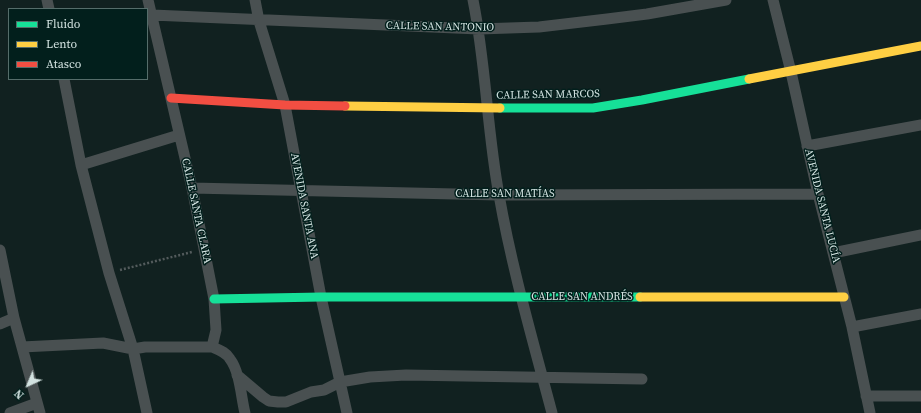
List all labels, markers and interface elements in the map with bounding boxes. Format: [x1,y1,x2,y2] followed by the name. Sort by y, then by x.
[8,8,148,80] legend
[46,16,80,32] text: Fluido
[386,19,494,35] street label: CALLE SAN ANTONIO
[46,36,77,52] text: Lento
[46,56,81,72] text: Atasco
[496,87,600,103] street label: CALLE SAN MARCOS
[801,147,843,265] street label: AVENIDA SANTA LUCÍA
[287,152,321,260] street label: AVENIDA SANTA ANA
[178,157,214,265] street label: CALLE SANTA CLARA
[455,187,555,201] street label: CALLE SAN MATÍAS
[531,290,633,304] street label: CALLE SAN ANDRÉS
[8,365,48,405] north arrow
[11,386,27,402] text: N

